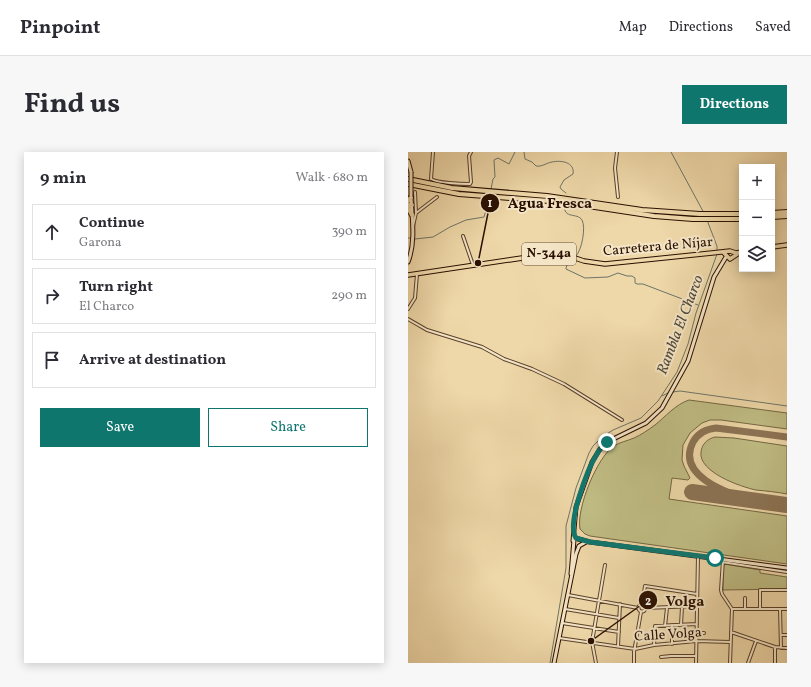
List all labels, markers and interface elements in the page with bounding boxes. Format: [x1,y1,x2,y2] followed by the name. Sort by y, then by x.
[20,15,100,41] text: Pinpoint
[619,18,647,37] text: Map
[669,18,733,37] text: Directions
[755,18,791,37] text: Saved
[24,85,120,124] text: Find us
[682,85,787,124] button: Directions
[739,164,775,272] map controls
[739,164,775,200] button: +
[40,167,86,190] text: 9 min
[296,169,368,187] text: Walk · 680 m
[480,189,600,216] callout: Agua Fresca
[508,194,592,215] text: Agua Fresca
[488,196,493,212] text: 1
[739,200,775,236] button: −
[79,213,144,234] text: Continue
[41,221,63,243] icon: ahead
[332,223,367,241] text: 390 m
[602,233,714,261] street label: Carretera de Níjar
[79,234,122,252] text: Garona
[739,236,775,272] button: layers
[522,243,576,265] road number: N-344a
[652,272,710,378] water label: Rambla El Charco
[79,277,153,298] text: Turn right
[41,285,63,307] icon: right
[331,287,367,305] text: 290 m
[79,298,134,316] text: El Charco
[41,349,63,371] icon: arrive
[79,350,226,371] text: Arrive at destination
[40,408,200,447] button: Save
[208,408,368,447] button: Share
[598,433,616,451] route end
[706,549,724,567] route start
[638,587,713,614] callout: Volga
[666,592,705,613] text: Volga
[645,594,651,610] text: 2
[634,623,702,647] street label: Calle Volga

